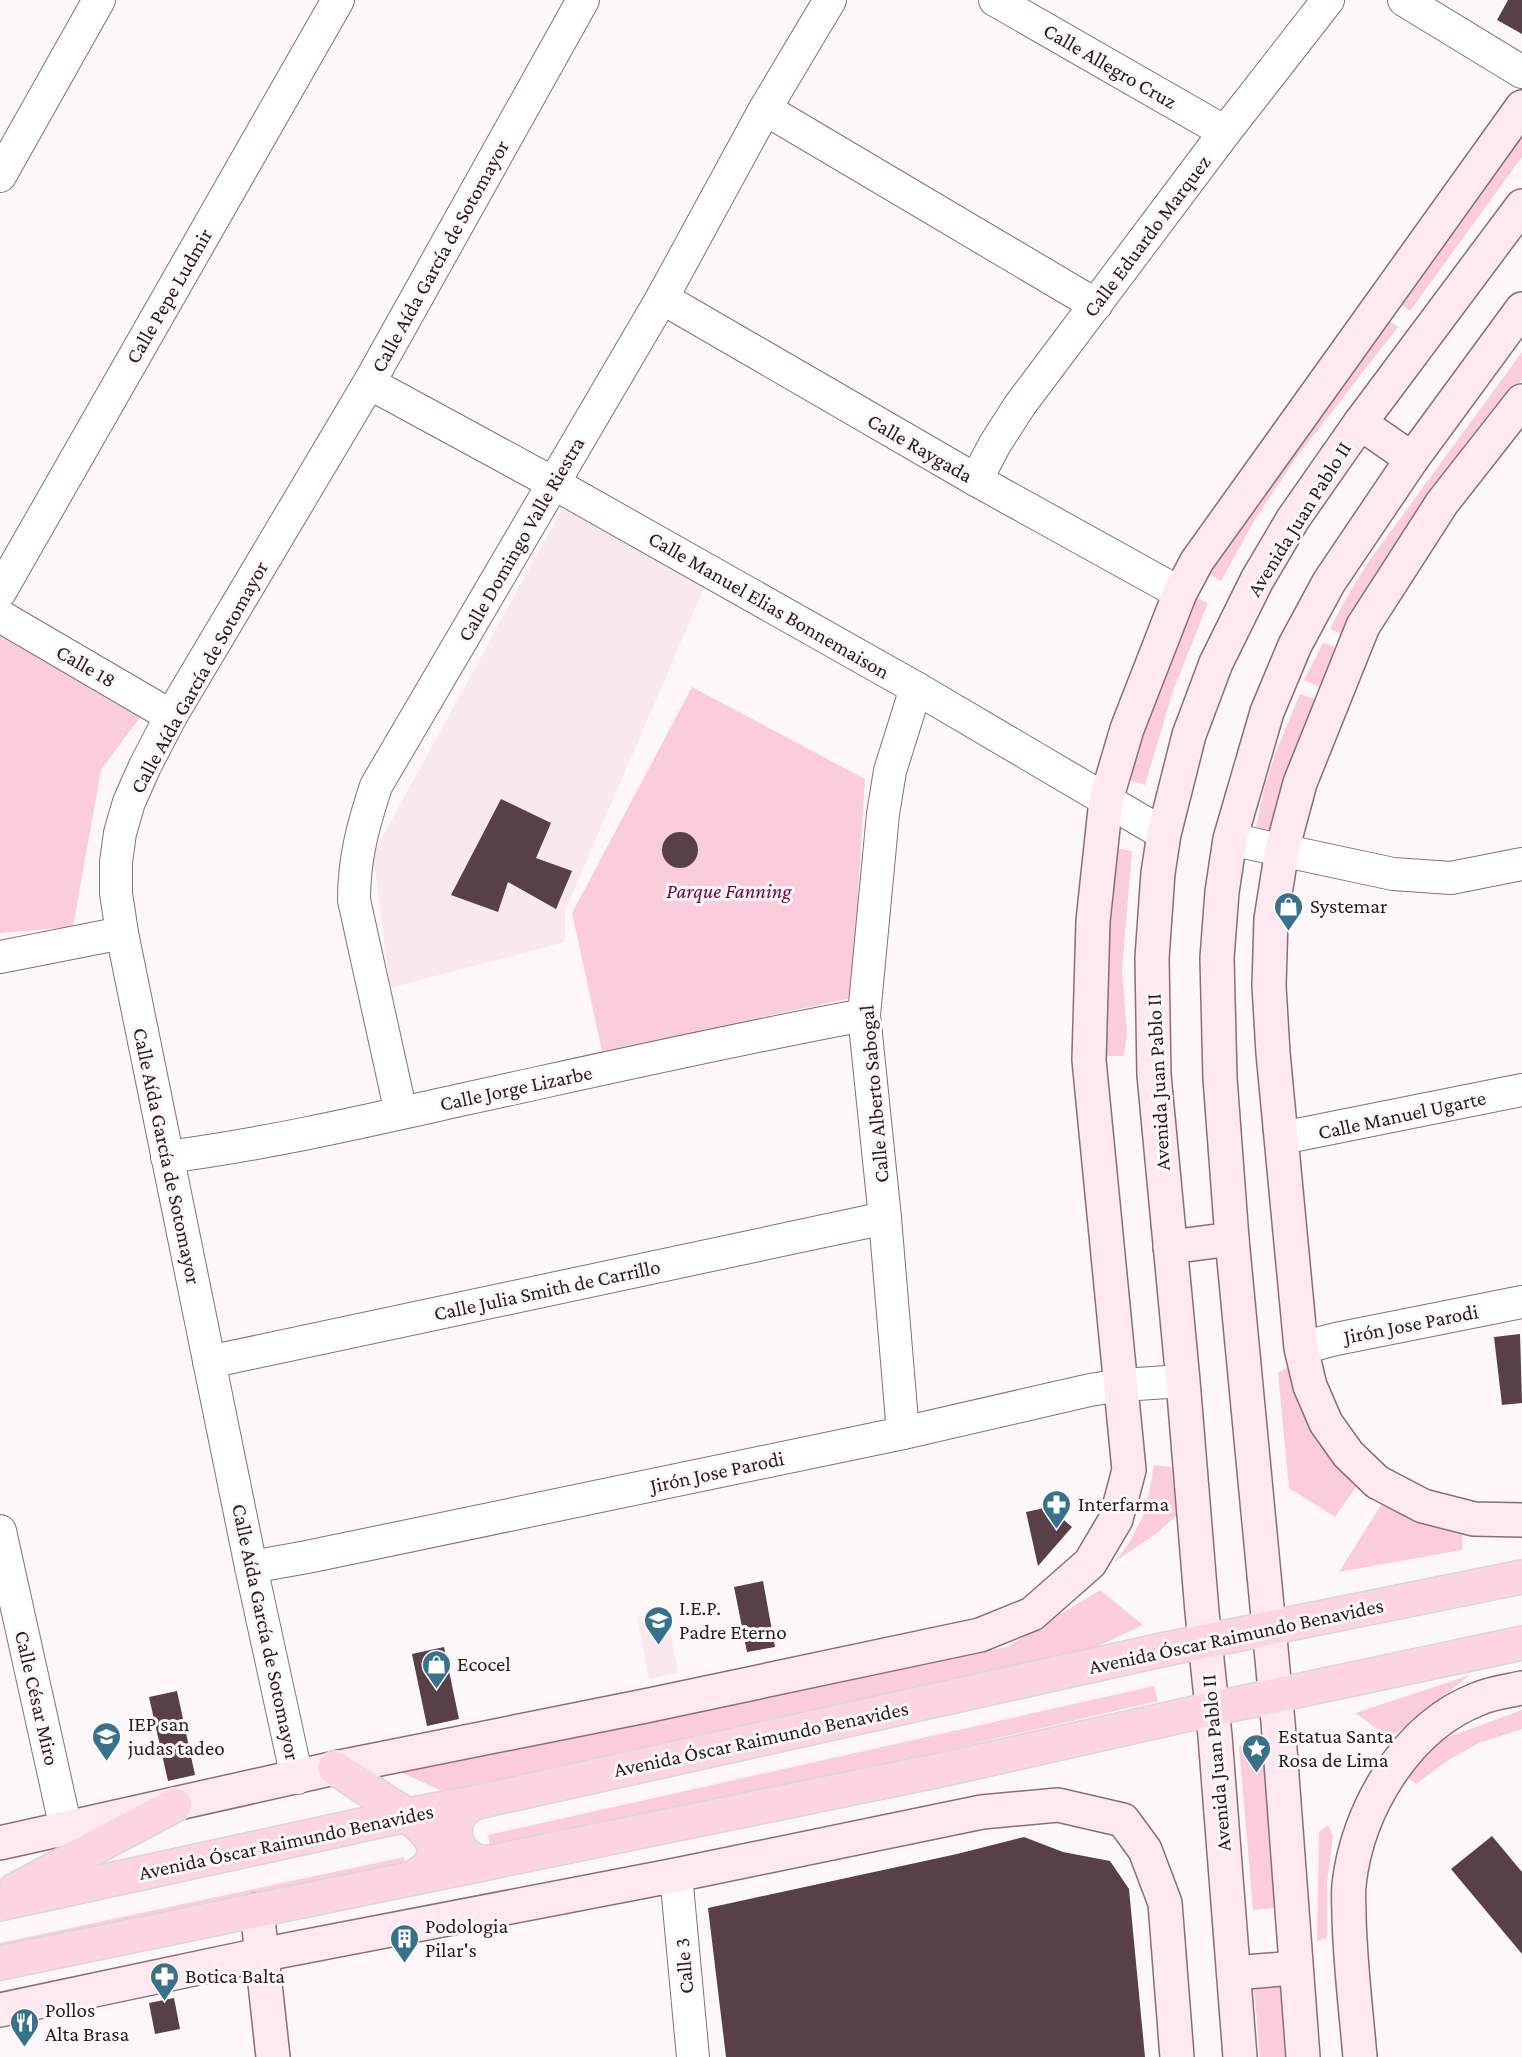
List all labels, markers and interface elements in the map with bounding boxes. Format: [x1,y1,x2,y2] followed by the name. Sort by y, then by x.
[1039,18,1181,114] street label: Calle Allegro Cruz
[366,135,514,376] street label: Calle Aída García de Sotomayor
[1078,150,1216,322] street label: Calle Eduardo Marquez
[121,224,218,368] street label: Calle Pepe Ludmir
[863,408,977,488] street label: Calle Raygada
[453,432,590,645] street label: Calle Domingo Valle Riestra
[1242,437,1356,601] street label: Avenida Juan Pablo II
[644,526,894,684] street label: Calle Manuel Elias Bonnemaison
[125,556,273,797] street label: Calle Aída García de Sotomayor
[52,639,120,693] street label: Calle 18
[666,879,792,903] park label: Parque Fanning
[1273,890,1305,932] shop icon: Systemar
[1310,894,1388,918] place label: Systemar
[1141,993,1175,1171] street label: Avenida Juan Pablo II
[854,1004,894,1184] street label: Calle Alberto Sabogal
[128,1025,206,1287] street label: Calle Aída García de Sotomayor
[438,1060,594,1116] street label: Calle Jorge Lizarbe
[1316,1085,1488,1145] street label: Calle Manuel Ugarte
[432,1254,662,1326] street label: Calle Julia Smith de Carrillo
[1340,1299,1481,1349] street label: Jirón Jose Parodi
[646,1446,787,1498] street label: Jirón Jose Parodi
[1041,1488,1073,1530] pharmacy icon: Interfarma
[1078,1492,1169,1516] place label: Interfarma
[227,1501,305,1763] street label: Calle Aída García de Sotomayor
[1086,1593,1386,1679] street label: Avenida Óscar Raimundo Benavides
[679,1596,787,1644] place label: I.E.P. Padre Eterno
[642,1604,674,1646] school or university icon: I.E.P. Padre Eterno
[10,1628,64,1768] street label: Calle César Miro
[420,1648,452,1690] shop icon: Ecocel
[457,1652,511,1676] place label: Ecocel
[1196,1674,1236,1852] street label: Avenida Juan Pablo II
[611,1696,911,1782] street label: Avenida Óscar Raimundo Benavides
[127,1712,225,1760] place label: IEP san judas tadeo
[91,1720,123,1762] school or university icon: IEP san judas tadeo
[1278,1724,1394,1772] place label: Estatua Santa Rosa de Lima
[1241,1732,1273,1774] place icon: Estatua Santa Rosa de Lima
[136,1799,436,1885] street label: Avenida Óscar Raimundo Benavides
[425,1914,509,1962] place label: Podologia Pilar's
[388,1922,420,1964] building icon: Podologia Pilar's
[670,1937,698,1995] street label: Calle 3
[148,1960,180,2002] pharmacy icon: Botica Balta
[185,1964,285,1988] place label: Botica Balta
[45,1998,129,2046] place label: Pollos Alta Brasa
[8,2006,40,2048] restaurant icon: Pollos Alta Brasa

